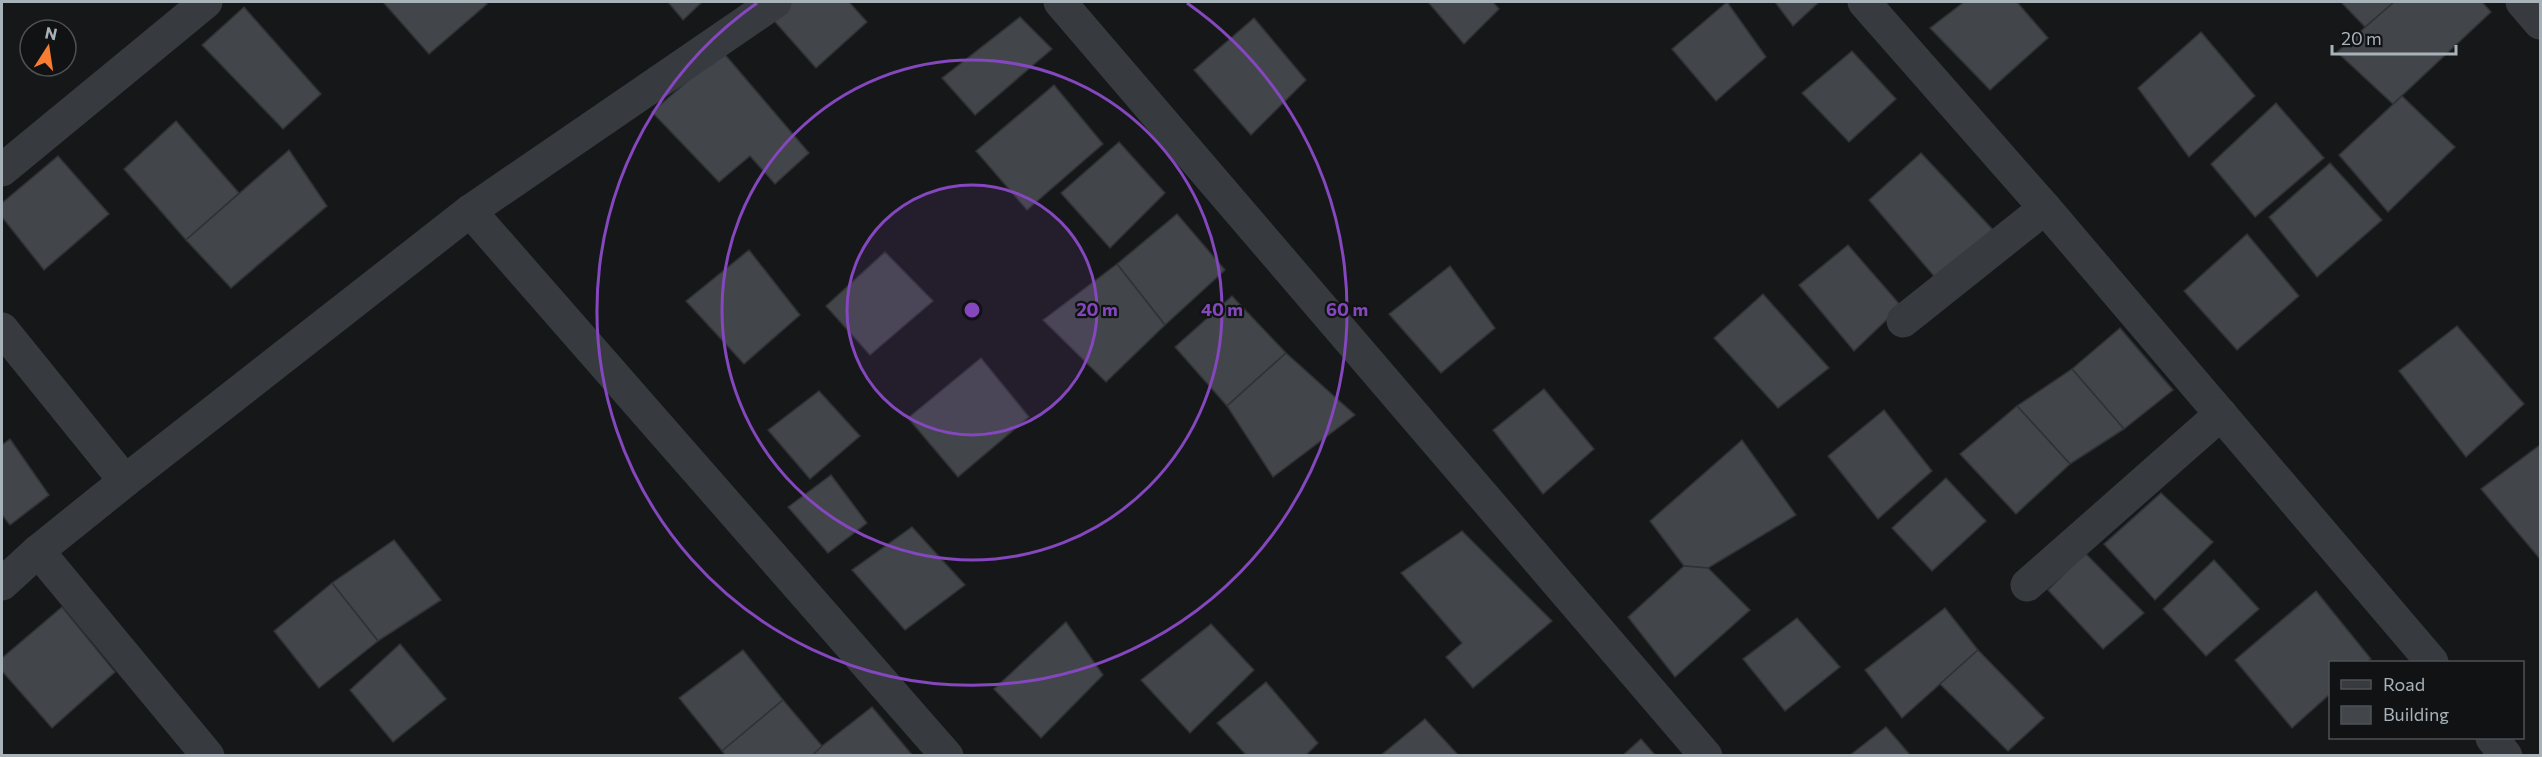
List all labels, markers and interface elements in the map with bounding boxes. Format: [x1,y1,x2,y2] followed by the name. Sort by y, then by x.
[18,18,78,78] north arrow
[2332,18,2456,56] scale bar
[43,22,59,43] text: N
[2341,27,2382,49] text: 20 m
[1076,298,1118,320] text: 20 m
[1201,298,1243,320] text: 40 m
[1326,298,1368,320] text: 60 m
[962,300,982,320] centre of rings
[2329,661,2524,739] legend
[2383,673,2425,695] text: Road
[2383,703,2449,725] text: Building

